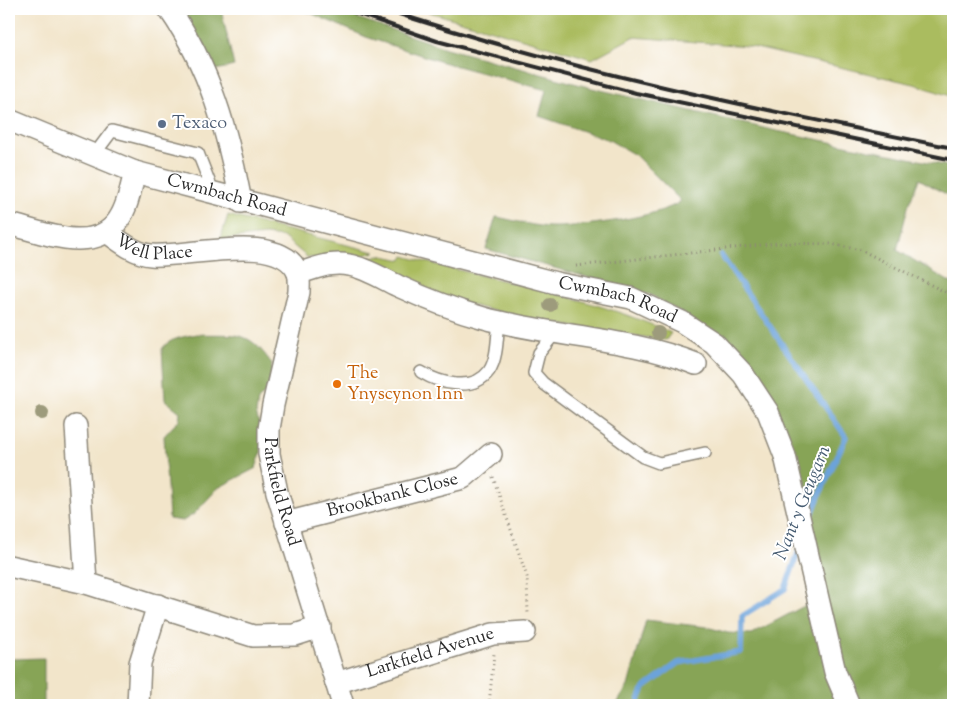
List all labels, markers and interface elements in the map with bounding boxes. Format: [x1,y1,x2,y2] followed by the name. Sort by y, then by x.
[172,111,227,137] place label: Texaco
[156,118,168,130] marker: Texaco
[164,168,289,224] street label: Cwmbach Road
[109,228,194,268] street label: Well Place
[556,271,681,331] street label: Cwmbach Road
[347,361,464,408] place label: The Ynyscynon Inn
[331,378,343,390] marker: The Ynyscynon Inn
[256,437,306,550] street label: Parkfield Road
[768,442,838,564] water label: Nant y Geugarn
[324,467,461,525] street label: Brookbank Close
[363,621,498,686] street label: Larkfield Avenue

